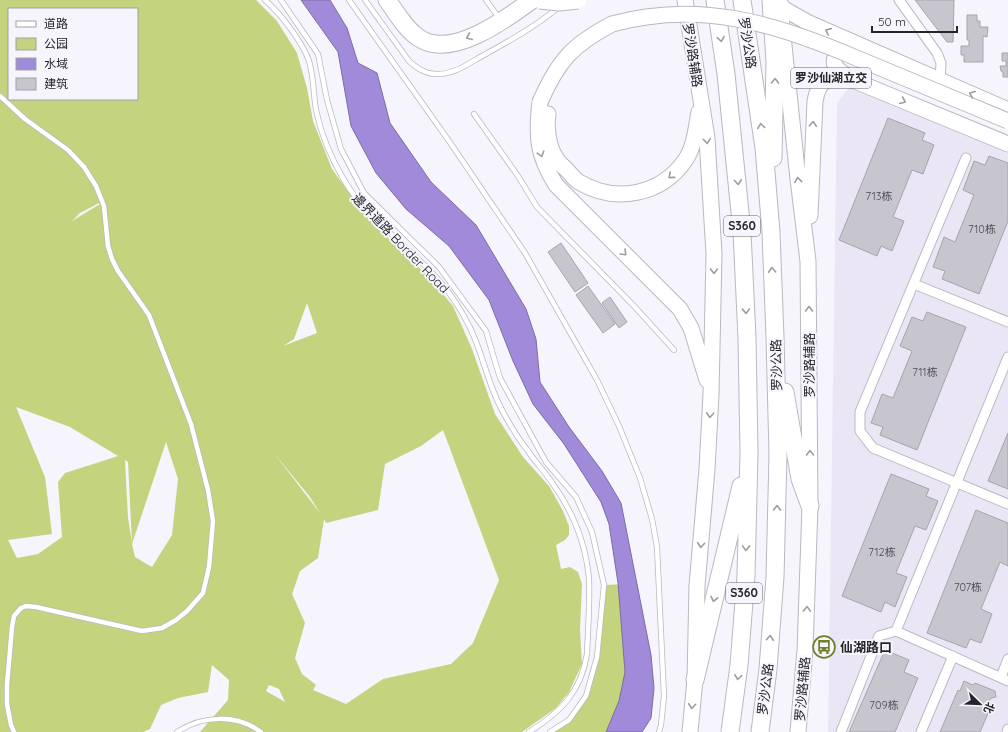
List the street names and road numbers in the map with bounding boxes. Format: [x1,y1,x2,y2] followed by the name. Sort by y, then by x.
[736,16,760,70] street label: 罗沙公路
[680,22,706,88] street label: 罗沙路辅路
[791,68,871,88] road number: 罗沙仙湖立交
[349,190,453,296] street label: 邊界道路 Border Road
[724,216,760,236] road number: S360
[801,332,817,398] street label: 罗沙路辅路
[768,339,784,391] street label: 罗沙公路
[726,583,762,603] road number: S360
[791,656,813,722] street label: 罗沙路辅路
[754,662,776,716] street label: 罗沙公路

